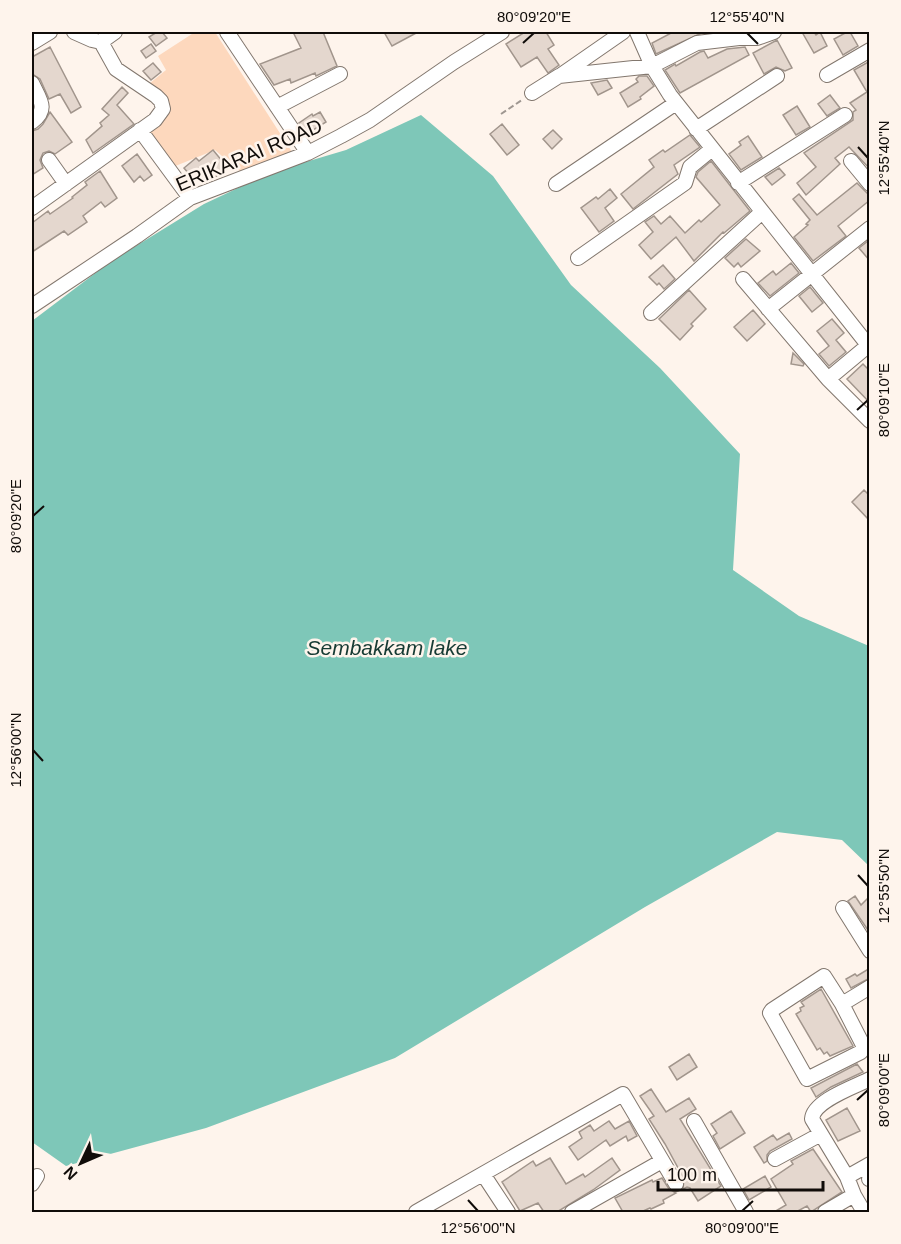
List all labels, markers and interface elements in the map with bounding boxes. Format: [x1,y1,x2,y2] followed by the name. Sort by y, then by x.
[497,8,571,25] text: 80°09'20"E
[709,8,785,25] text: 12°55'40"N
[173,114,325,196] street label: ERIKARAI ROAD
[875,120,892,196] text: 12°55'40"N
[875,363,892,437] text: 80°09'10"E
[7,479,24,553] text: 80°09'20"E
[306,636,468,659] water label: Sembakkam lake
[7,712,24,788] text: 12°56'00"N
[875,848,892,924] text: 12°55'50"N
[875,1053,892,1127] text: 80°09'00"E
[51,1133,111,1193] north arrow
[658,1154,823,1192] scale bar
[60,1163,81,1183] text: N
[667,1165,717,1185] text: 100 m
[440,1219,516,1236] text: 12°56'00"N
[705,1219,779,1236] text: 80°09'00"E

